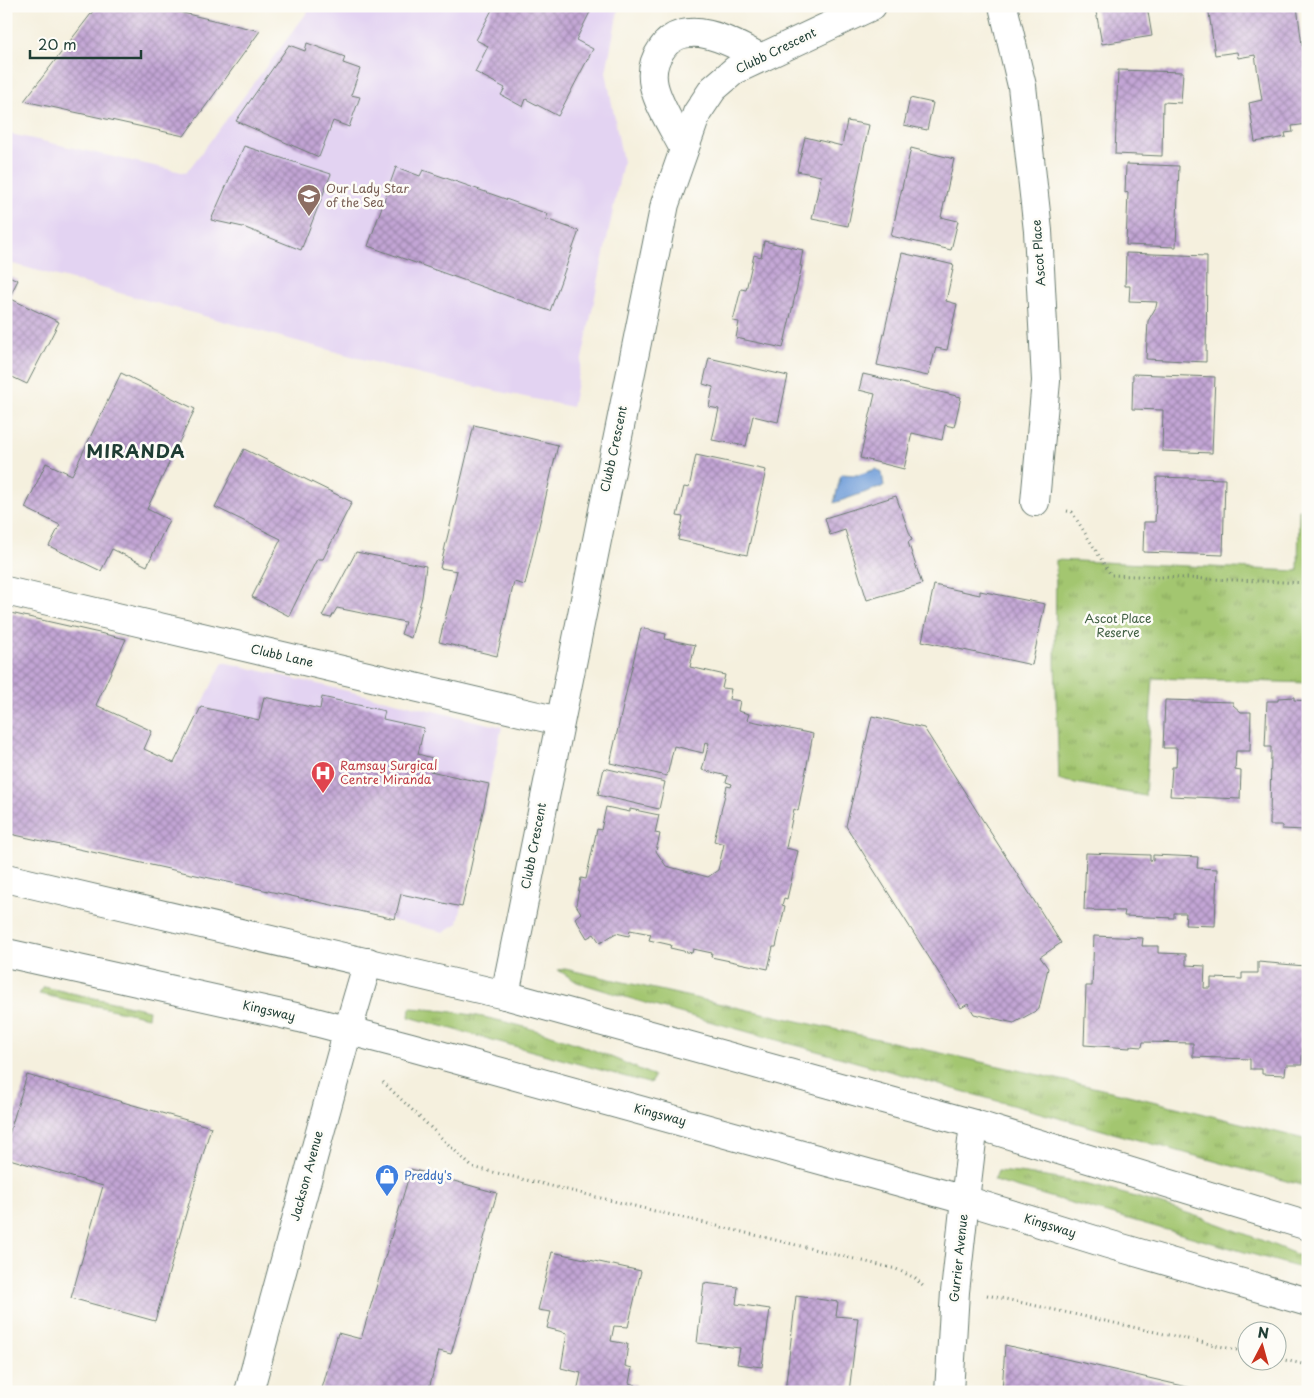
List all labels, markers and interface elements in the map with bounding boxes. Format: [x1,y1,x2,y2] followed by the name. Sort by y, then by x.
[732,23,819,77] street label: Clubb Crescent
[30,28,141,60] scale bar
[38,32,77,55] text: 20 m
[326,179,409,211] place label: Our Lady Star of the Sea
[296,183,322,217] school or university icon: Our Lady Star of the Sea
[1027,219,1049,287] street label: Ascot Place
[595,404,631,494] street label: Clubb Crescent
[86,437,186,464] district label: MIRANDA
[1085,609,1151,641] park label: Ascot Place Reserve
[249,639,316,671] street label: Clubb Lane
[340,756,437,788] place label: Ramsay Surgical Centre Miranda
[310,760,336,794] hospital icon: Ramsay Surgical Centre Miranda
[516,801,550,891] street label: Clubb Crescent
[241,995,297,1025] street label: Kingsway
[632,1098,688,1130] street label: Kingsway
[285,1128,327,1223] street label: Jackson Avenue
[374,1163,400,1197] shop icon: Preddy's
[404,1166,452,1184] place label: Preddy's
[1022,1209,1078,1241] street label: Kingsway
[944,1213,972,1303] street label: Gurrier Avenue
[1236,1320,1286,1370] north arrow
[1257,1322,1270,1344] text: N

